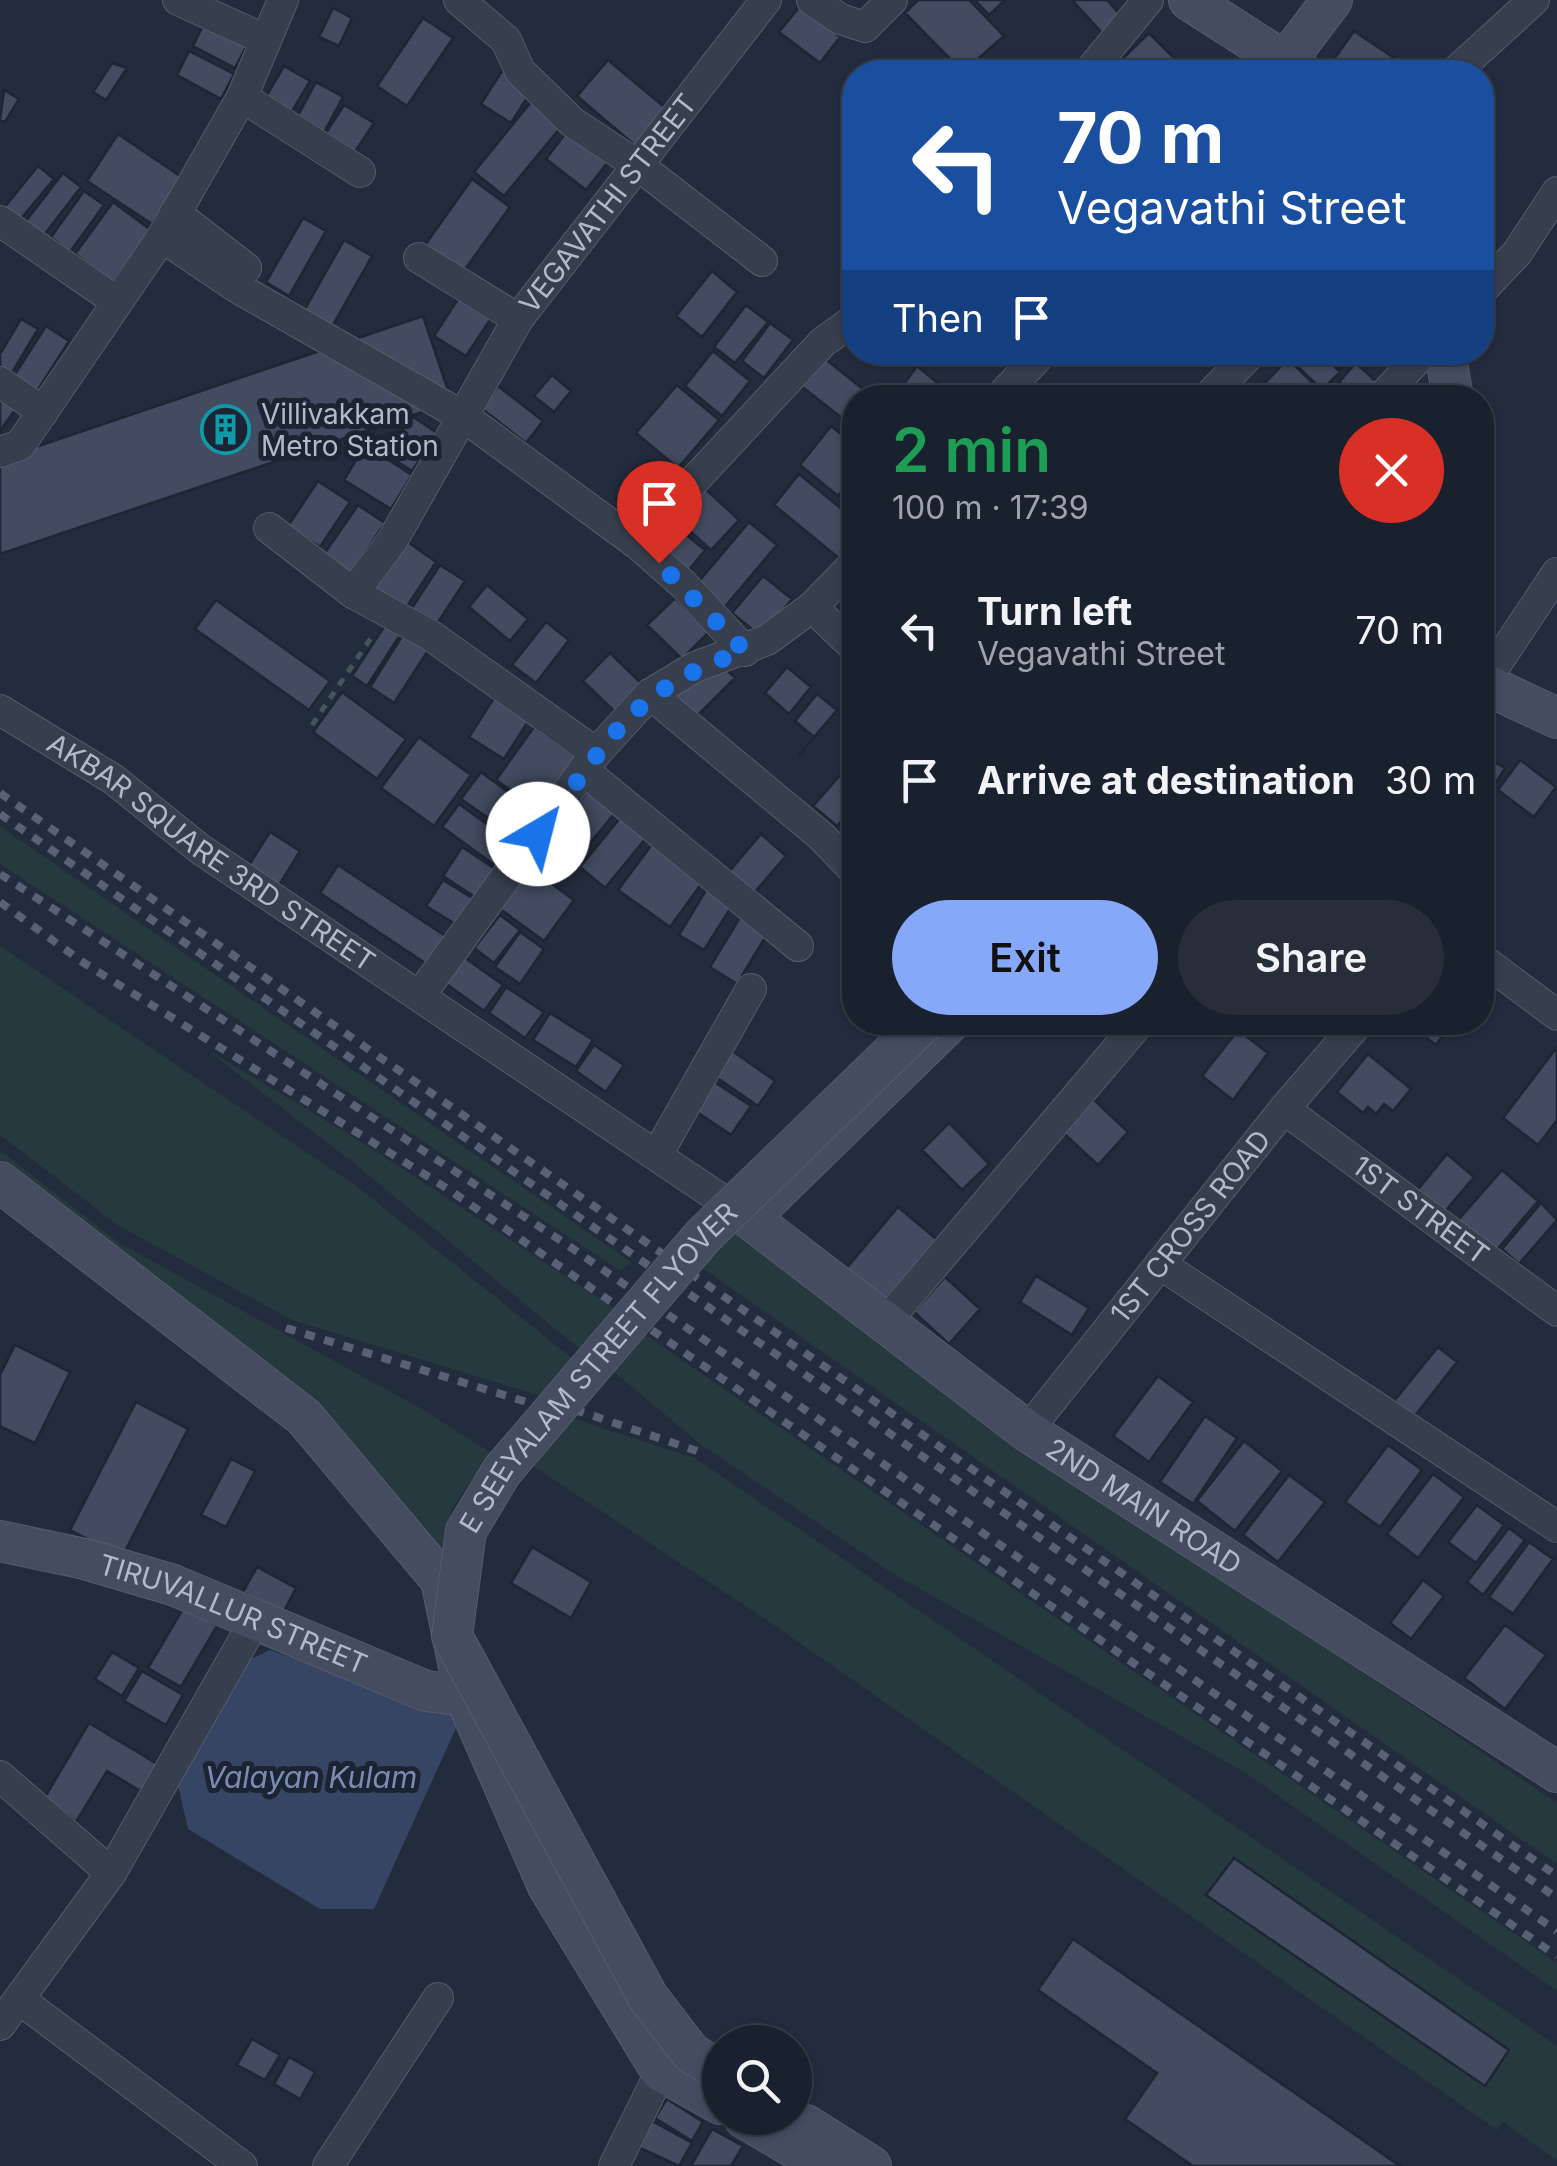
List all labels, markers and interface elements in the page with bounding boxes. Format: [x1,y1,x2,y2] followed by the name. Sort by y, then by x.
[512,87,704,320] street label: VEGAVATHI STREET
[1057,95,1224,180] text: 70 m
[892,100,1022,230] icon: left
[1057,180,1406,235] text: Vegavathi Street
[1004,290,1059,345] icon: arrive
[892,295,984,341] text: Then
[261,397,439,463] place label: Villivakkam Metro Station
[200,404,252,456] building icon: Villivakkam Metro Station
[892,414,1051,486] text: 2 min
[1339,418,1444,523] button: close
[617,461,702,564] pin
[632,476,687,531] icon: arrive
[892,488,1089,527] text: 100 m · 17:39
[977,588,1132,634] text: Turn left
[892,603,947,658] icon: left
[1355,607,1444,653] text: 70 m
[977,634,1225,673] text: Vegavathi Street
[41,726,382,979] street label: AKBAR SQUARE 3RD STREET
[892,753,947,808] icon: arrive
[977,757,1355,803] text: Arrive at destination
[1385,757,1476,803] text: 30 m
[486,782,590,886] position arrow
[892,900,1158,1015] button: Exit
[1178,900,1444,1015] button: Share
[1103,1123,1278,1329] street label: 1ST CROSS ROAD
[1346,1149,1496,1272] street label: 1ST STREET
[452,1195,744,1539] street label: E SEEYALAM STREET FLYOVER
[1040,1431,1248,1582] street label: 2ND MAIN ROAD
[95,1547,372,1681] street label: TIRUVALLUR STREET
[205,1759,417,1795] water label: Valayan Kulam
[702,2025,812,2135] map controls
[702,2025,812,2135] button: search

